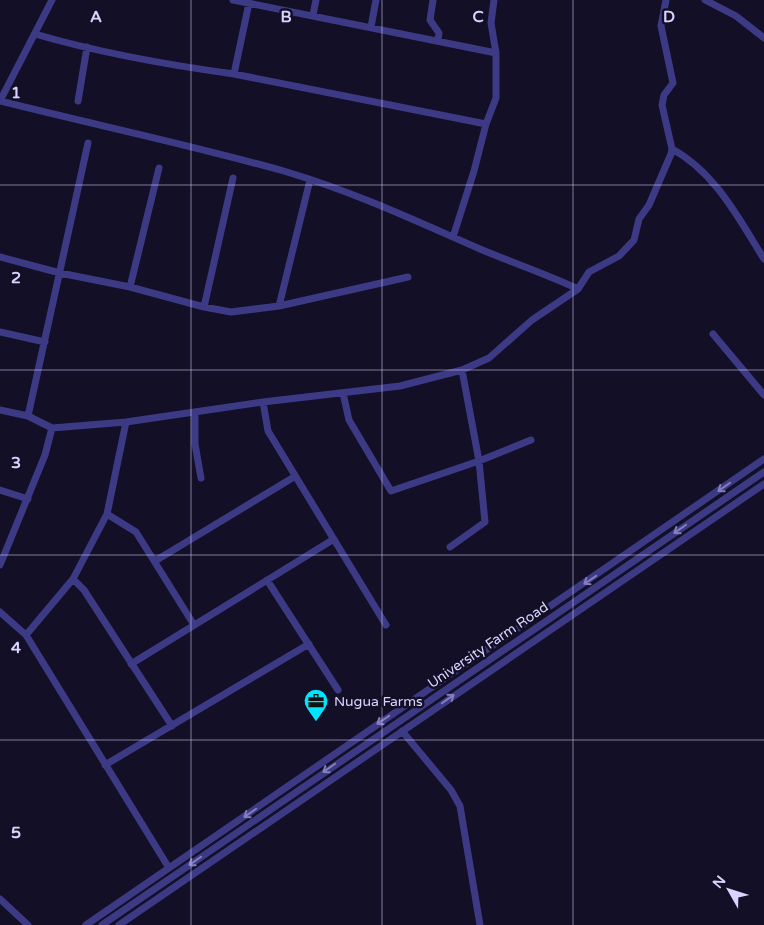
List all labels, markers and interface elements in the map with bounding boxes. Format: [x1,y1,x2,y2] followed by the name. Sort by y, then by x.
[90,7,102,27] text: A
[280,7,292,27] text: B
[472,7,484,27] text: C
[663,7,675,27] text: D
[11,83,21,103] text: 1
[11,268,21,288] text: 2
[11,453,21,473] text: 3
[717,482,731,492] one-way arrow
[673,524,687,534] one-way arrow
[584,575,598,585] one-way arrow
[424,598,552,692] street label: University Farm Road
[11,638,21,658] text: 4
[303,688,329,722] office icon: Nugua Farms
[334,693,423,710] place label: Nugua Farms
[441,694,455,704] one-way arrow
[377,715,391,725] one-way arrow
[322,763,336,773] one-way arrow
[243,808,257,818] one-way arrow
[11,823,21,843] text: 5
[189,856,203,866] one-way arrow
[704,865,754,915] north arrow
[709,872,729,892] text: N

